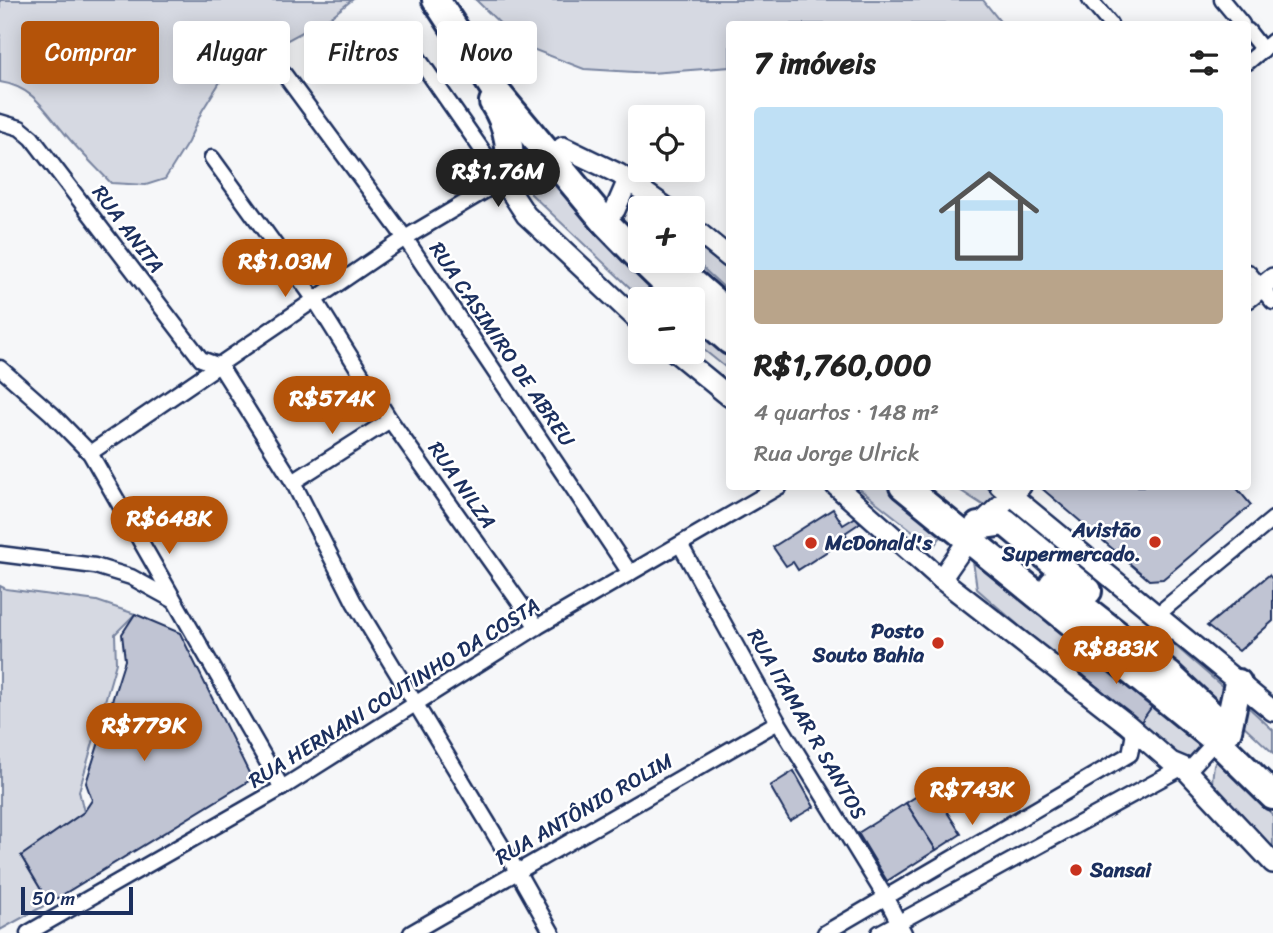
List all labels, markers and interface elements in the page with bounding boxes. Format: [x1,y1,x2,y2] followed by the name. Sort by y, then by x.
[21,21,159,84] chip: Comprar
[173,21,290,84] chip: Alugar
[304,21,423,84] chip: Filtros
[437,21,537,84] chip: Novo
[754,36,875,90] text: 7 imóveis
[1185,44,1223,82] icon: filters
[628,105,705,364] map controls
[628,105,705,182] button: locate
[433,150,563,209] pin: R$1.76M
[452,151,544,192] text: R$1.76M
[926,153,1052,279] icon: home
[82,176,174,282] street label: RUA ANITA
[628,196,705,273] button: +
[419,233,586,456] street label: RUA CASIMIRO DE ABREU
[220,240,350,299] pin: R$1.03M
[238,241,332,282] text: R$1.03M
[628,287,705,364] button: −
[754,338,931,392] text: R$1,760,000
[275,376,389,436] pin: R$574K
[290,378,375,419] text: R$574K
[754,392,939,433] text: 4 quartos · 148 m²
[418,433,506,537] street label: RUA NILZA
[754,433,920,474] text: Rua Jorge Ulrick
[112,496,226,556] pin: R$648K
[127,498,211,539] text: R$648K
[1001,511,1141,573] place label: Avistão Supermercado.
[824,524,933,562] place label: McDonald's
[1147,534,1163,550] marker: Avistão Supermercado.
[803,535,819,551] marker: McDonald's
[241,587,547,799] street label: RUA HERNANI COUTINHO DA COSTA
[812,612,924,674] place label: Posto Souto Bahia
[737,621,877,827] street label: RUA ITAMAR R SANTOS
[1059,626,1173,686] pin: R$883K
[1074,628,1158,669] text: R$883K
[930,635,946,651] marker: Posto Souto Bahia
[87,704,201,763] pin: R$779K
[102,705,186,746] text: R$779K
[488,742,680,876] street label: RUA ANTÔNIO ROLIM
[915,768,1029,827] pin: R$743K
[930,769,1014,810] text: R$743K
[1089,851,1152,889] place label: Sansai
[1068,862,1084,878] marker: Sansai
[32,882,75,915] text: 50 m
[21,884,133,916] scale bar

